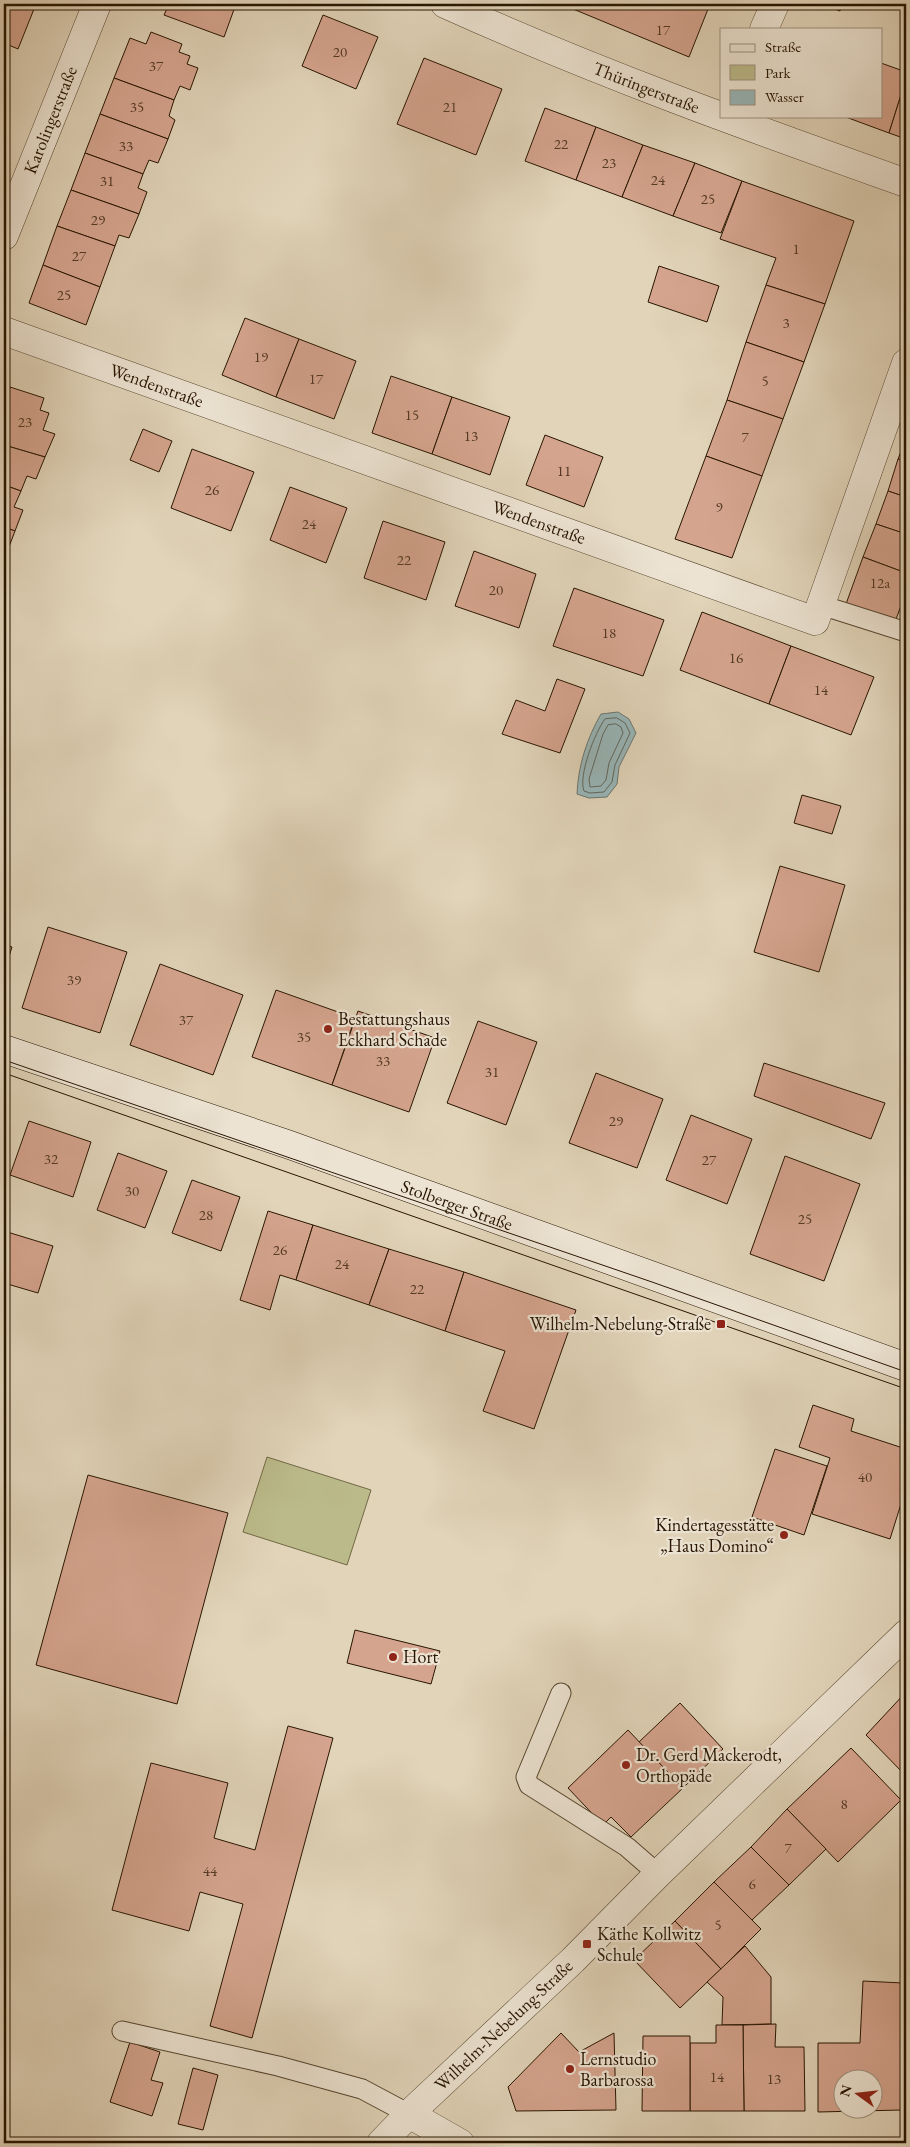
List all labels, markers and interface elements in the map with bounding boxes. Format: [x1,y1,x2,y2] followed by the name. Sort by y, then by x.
[656,20,671,39] house number: 17
[720,28,882,118] legend
[765,37,801,56] text: Straße
[333,42,347,61] house number: 20
[149,56,164,75] house number: 37
[590,56,703,118] street label: Thüringerstraße
[18,63,82,177] street label: Karolingerstraße
[765,63,792,82] text: Park
[765,87,804,106] text: Wasser
[130,97,144,116] house number: 35
[443,97,457,116] house number: 21
[554,134,569,153] house number: 22
[119,136,133,155] house number: 33
[602,153,616,172] house number: 23
[651,170,666,189] house number: 24
[100,171,114,190] house number: 31
[701,189,715,208] house number: 25
[91,210,105,229] house number: 29
[792,239,800,258] house number: 1
[72,246,87,265] house number: 27
[57,285,71,304] house number: 25
[782,313,790,332] house number: 3
[254,347,268,366] house number: 19
[107,358,207,412] street label: Wendenstraße
[309,369,324,388] house number: 17
[761,371,769,390] house number: 5
[405,405,419,424] house number: 15
[18,412,32,431] house number: 23
[464,426,478,445] house number: 13
[741,427,749,446] house number: 7
[557,461,571,480] house number: 11
[205,480,219,499] house number: 26
[489,495,589,549] street label: Wendenstraße
[715,497,723,516] house number: 9
[302,514,317,533] house number: 24
[397,550,412,569] house number: 22
[870,573,890,592] house number: 12a
[489,580,503,599] house number: 20
[602,623,616,642] house number: 18
[729,648,743,667] house number: 16
[814,680,829,699] house number: 14
[67,970,81,989] house number: 39
[338,1007,450,1051] place label: Bestattungshaus Eckhard Schade
[179,1010,194,1029] house number: 37
[322,1023,334,1035] marker: Bestattungshaus Eckhard Schade
[297,1027,311,1046] house number: 35
[376,1051,390,1070] house number: 33
[485,1062,499,1081] house number: 31
[609,1111,623,1130] house number: 29
[44,1149,59,1168] house number: 32
[702,1150,717,1169] house number: 27
[398,1174,516,1235] street label: Stolberger Straße
[125,1181,139,1200] house number: 30
[199,1205,213,1224] house number: 28
[798,1209,812,1228] house number: 25
[273,1240,287,1259] house number: 26
[335,1254,350,1273] house number: 24
[410,1279,425,1298] house number: 22
[530,1312,711,1335] place label: Wilhelm-Nebelung-Straße
[715,1318,727,1330] marker: Wilhelm-Nebelung-Straße
[858,1467,872,1486] house number: 40
[655,1513,774,1557] place label: Kindertagesstätte „Haus Domino“
[778,1529,790,1541] marker: Kindertagesstätte „Haus Domino“
[403,1645,439,1668] place label: Hort
[387,1651,399,1663] marker: Hort
[636,1743,782,1787] place label: Dr. Gerd Mackerodt, Orthopäde
[620,1759,632,1771] marker: Dr. Gerd Mackerodt, Orthopäde
[840,1794,848,1813] house number: 8
[784,1838,792,1857] house number: 7
[203,1861,218,1880] house number: 44
[748,1874,756,1893] house number: 6
[714,1915,722,1934] house number: 5
[597,1922,701,1966] place label: Käthe Kollwitz Schule
[581,1938,593,1950] marker: Käthe Kollwitz Schule
[429,1954,577,2095] street label: Wilhelm-Nebelung-Straße
[580,2047,657,2091] place label: Lernstudio Barbarossa
[564,2063,576,2075] marker: Lernstudio Barbarossa
[710,2067,725,2086] house number: 14
[767,2069,781,2088] house number: 13
[832,2070,882,2120] north arrow
[835,2082,856,2098] text: N

